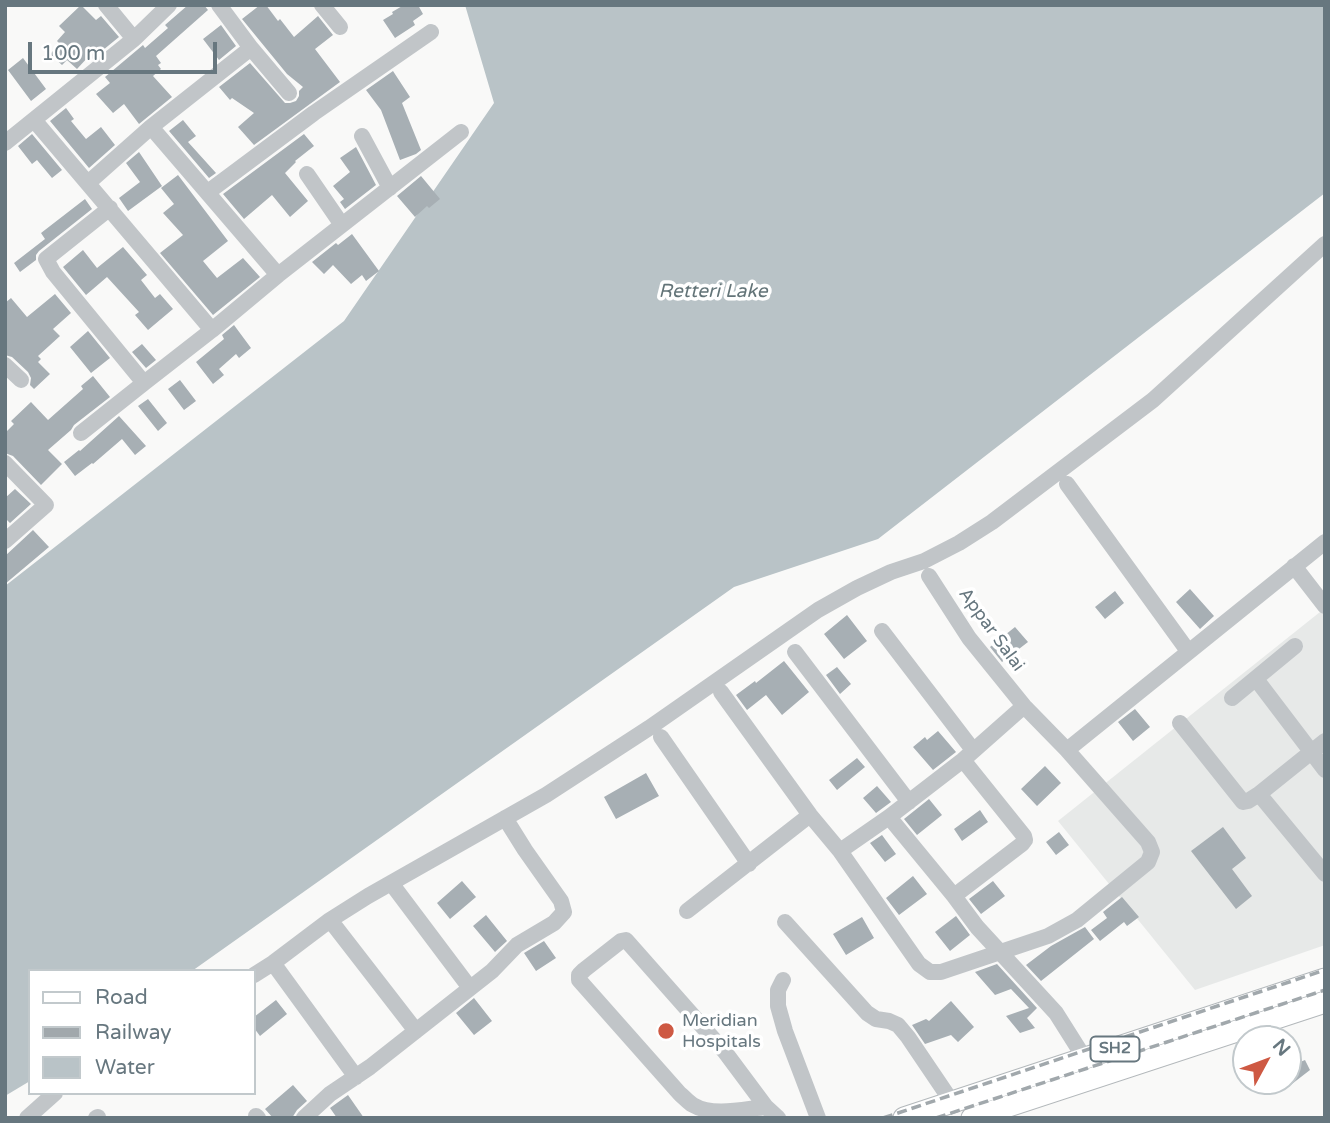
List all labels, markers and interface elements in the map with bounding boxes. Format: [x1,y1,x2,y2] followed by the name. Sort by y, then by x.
[32,28,220,72] scale bar
[41,41,105,66] text: 100 m
[659,281,767,303] water label: Retteri Lake
[953,584,1029,676] street label: Appar Salai
[28,969,256,1095] legend
[95,985,148,1010] text: Road
[682,1010,761,1052] place label: Meridian Hospitals
[95,1020,172,1045] text: Railway
[656,1021,676,1041] marker: Meridian Hospitals
[1232,1025,1302,1095] north arrow
[1268,1035,1295,1061] text: N
[1090,1036,1140,1062] road number: SH2
[95,1055,155,1080] text: Water

